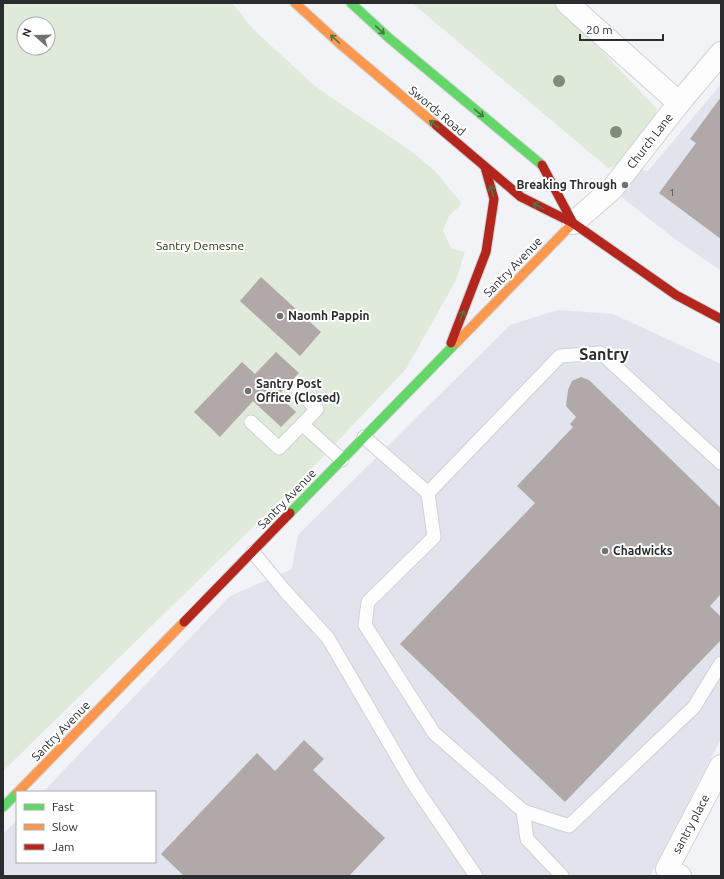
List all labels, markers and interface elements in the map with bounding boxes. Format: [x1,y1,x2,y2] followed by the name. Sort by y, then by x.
[16,16,56,56] north arrow
[580,16,663,42] scale bar
[586,23,613,36] text: 20 m
[375,25,385,34] one-way arrow
[20,27,34,38] text: N
[330,35,340,44] one-way arrow
[406,83,468,138] street label: Swords Road
[474,109,485,118] one-way arrow
[624,110,675,171] street label: Church Lane
[429,119,439,128] one-way arrow
[516,178,617,191] place label: Breaking Through
[620,180,630,190] marker: Breaking Through
[488,185,495,198] one-way arrow
[669,187,675,198] house number: 1
[532,202,544,209] one-way arrow
[481,234,544,299] street label: Santry Avenue
[156,239,244,252] park label: Santry Demesne
[288,309,370,322] place label: Naomh Pappin
[458,310,466,322] one-way arrow
[275,311,285,321] marker: Naomh Pappin
[579,345,629,363] district label: Santry
[256,377,340,405] place label: Santry Post Office (Closed)
[243,386,253,396] marker: Santry Post Office (Closed)
[255,466,318,531] street label: Santry Avenue
[613,544,673,557] place label: Chadwicks
[600,546,610,556] marker: Chadwicks
[29,698,92,763] street label: Santry Avenue
[16,791,156,863] legend
[670,792,712,855] street label: santry place
[52,800,74,813] text: Fast
[52,820,78,833] text: Slow
[52,840,74,853] text: Jam

